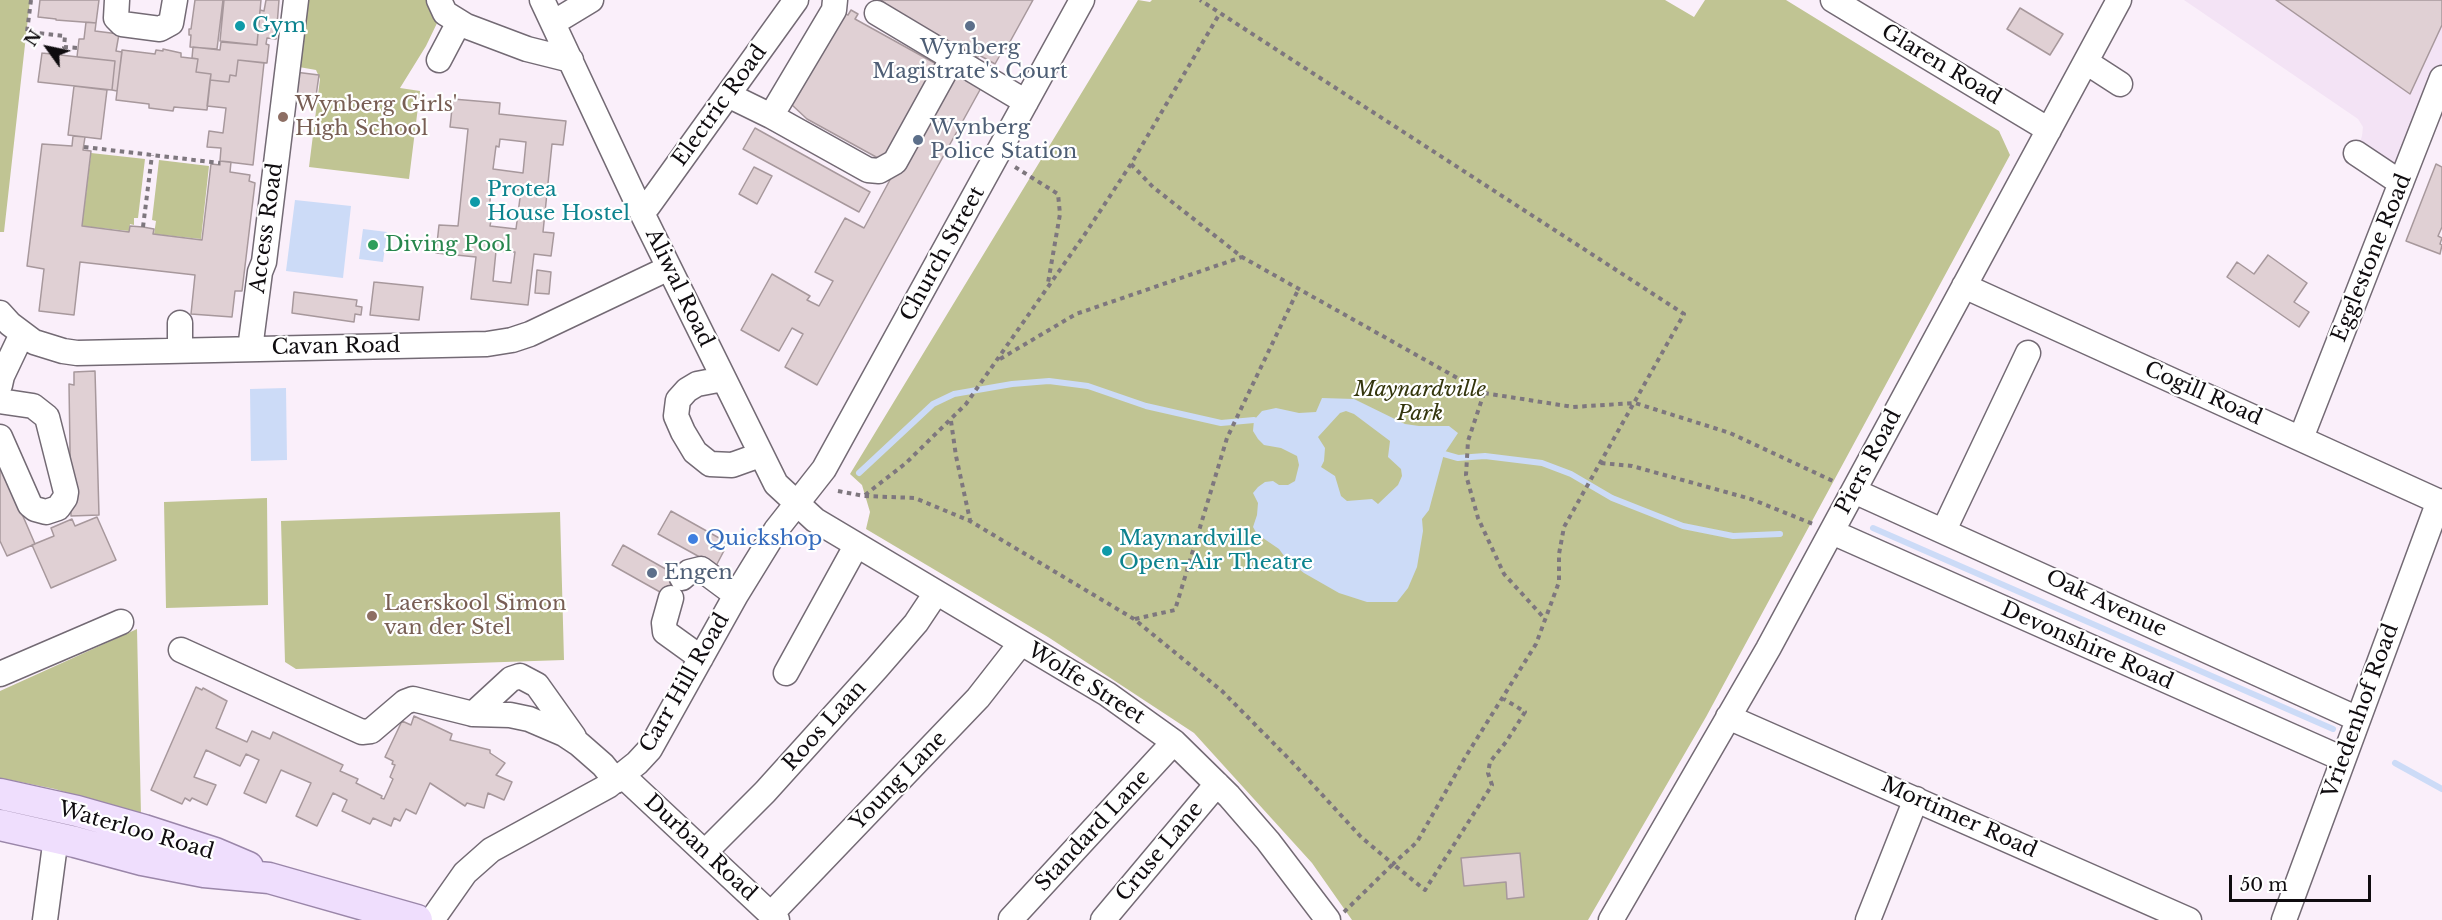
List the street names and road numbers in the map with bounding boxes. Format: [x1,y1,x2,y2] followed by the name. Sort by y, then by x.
[1877,19,2005,111] street label: Glaren Road
[668,40,772,172] street label: Electric Road
[245,161,289,295] street label: Access Road
[2327,170,2417,346] street label: Egglestone Road
[896,182,990,326] street label: Church Street
[640,225,718,351] street label: Aliwal Road
[271,333,401,361] street label: Cavan Road
[2140,357,2266,431] street label: Cogill Road
[1831,405,1907,519] street label: Piers Road
[2042,565,2170,643] street label: Oak Avenue
[1997,597,2177,695] street label: Devonshire Road
[635,609,735,757] street label: Carr Hill Road
[2318,620,2404,802] street label: Vriedenhof Road
[1023,638,1149,730] street label: Wolfe Street
[778,676,872,776] street label: Roos Laan
[846,726,952,836] street label: Young Lane
[1030,765,1156,897] street label: Standard Lane
[1877,772,2041,864] street label: Mortimer Road
[639,790,761,906] street label: Durban Road
[55,797,217,865] street label: Waterloo Road
[1111,797,1209,907] street label: Cruse Lane

